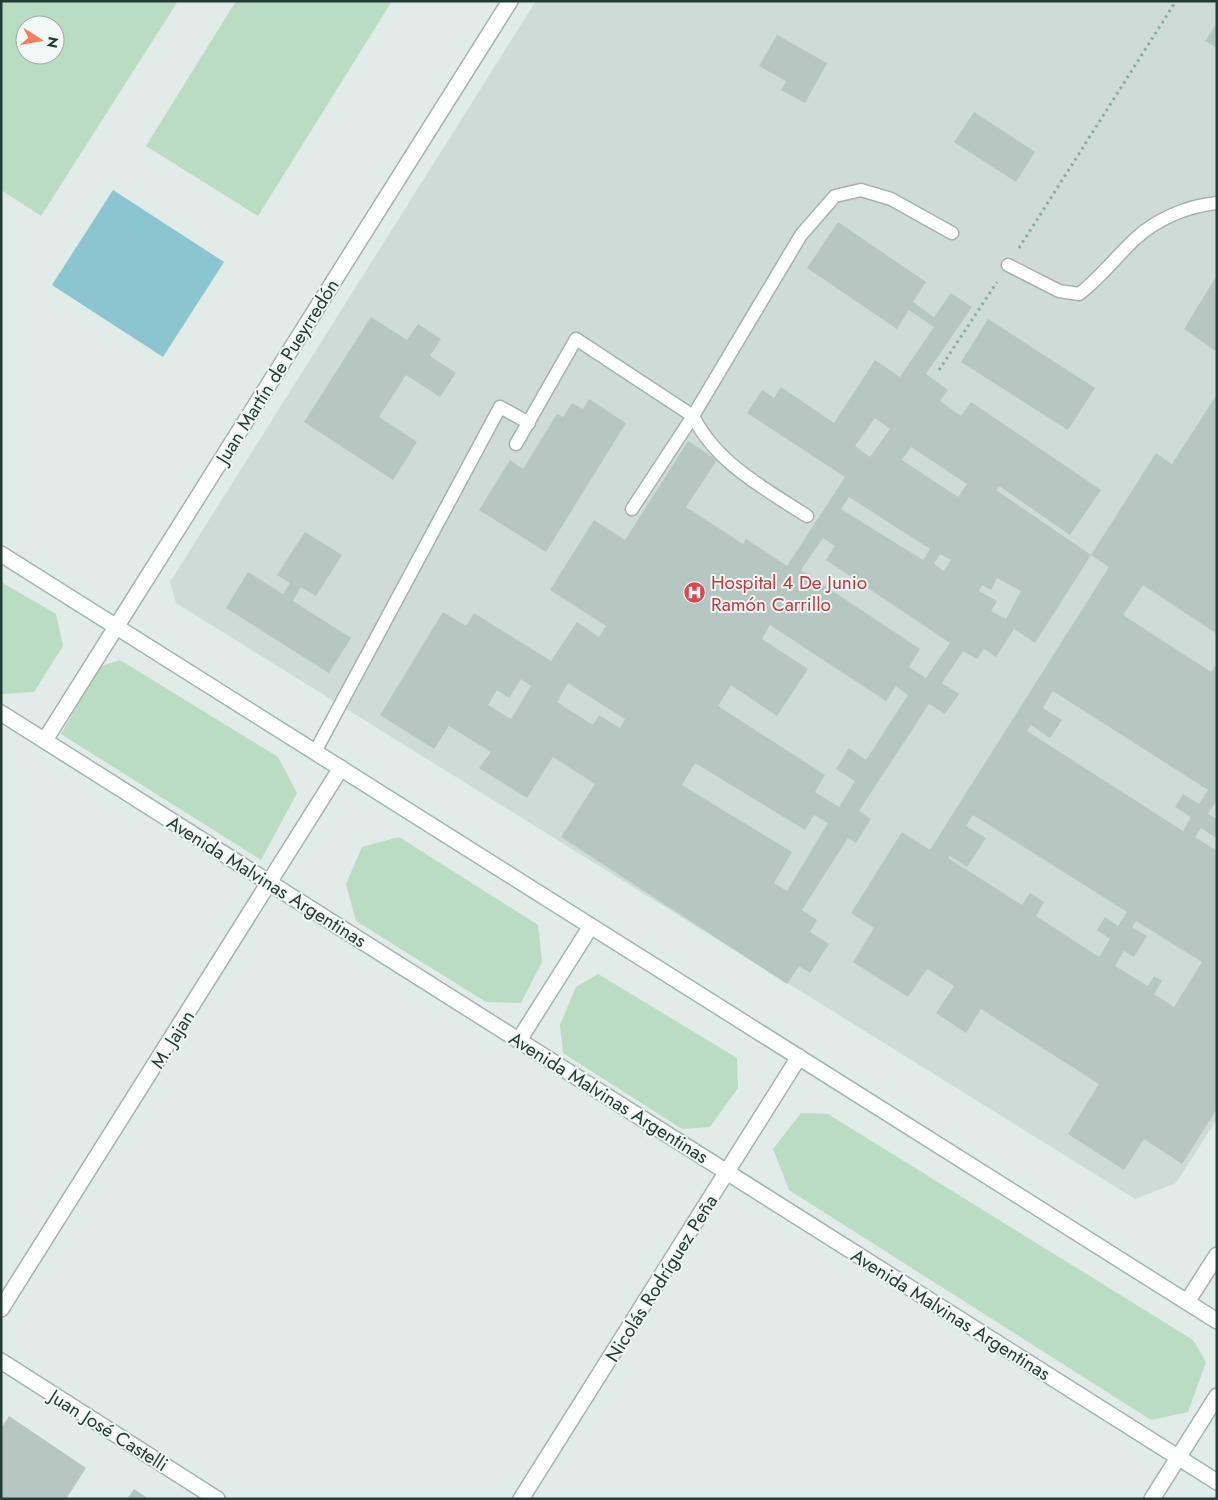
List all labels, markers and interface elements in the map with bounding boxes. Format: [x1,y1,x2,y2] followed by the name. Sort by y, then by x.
[15,15,65,65] north arrow
[42,35,64,50] text: N
[208,274,345,471] street label: Juan Martín de Pueyrredón
[711,569,867,618] place label: Hospital 4 De Junio Ramón Carrillo
[683,581,707,605] hospital icon: Hospital 4 De Junio Ramón Carrillo
[162,809,372,954] street label: Avenida Malvinas Argentinas
[144,1005,201,1074] street label: M. Jajan
[504,1025,714,1170] street label: Avenida Malvinas Argentinas
[599,1189,724,1367] street label: Nicolás Rodríguez Peña
[846,1242,1056,1387] street label: Avenida Malvinas Argentinas
[42,1382,173,1478] street label: Juan José Castelli

